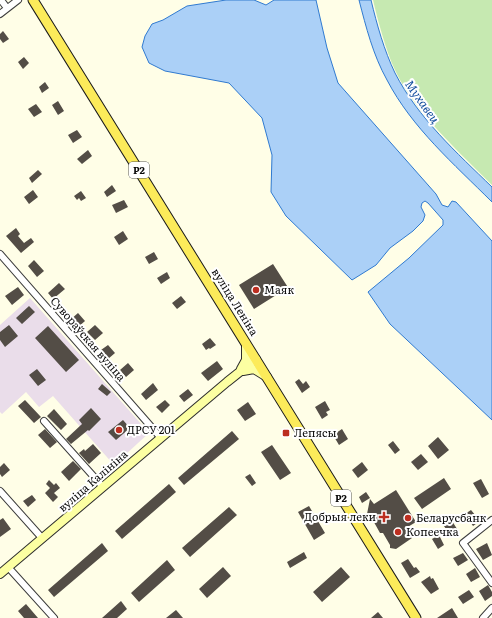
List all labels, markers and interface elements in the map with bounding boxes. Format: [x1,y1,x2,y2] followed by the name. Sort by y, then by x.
[401,76,445,127] water label: Мухавец
[129,162,149,178] road number: Р2
[209,265,263,338] street label: вуліца Леніна
[264,281,294,297] place label: Маяк
[251,285,261,295] marker: Маяк
[48,293,130,384] street label: Сувораўская вуліца
[127,421,176,437] place label: ДРСУ 201
[294,424,337,440] place label: Лепясы
[114,425,124,435] marker: ДРСУ 201
[281,428,291,438] marker: Лепясы
[54,446,131,515] street label: вуліца Калініна
[331,490,351,506] road number: Р2
[304,508,376,524] place label: Добрыя леки
[416,509,487,525] place label: Беларусбанк
[379,512,389,522] marker: Добрыя леки
[403,513,413,523] marker: Беларусбанк
[406,523,459,539] place label: Копеечка
[393,527,403,537] marker: Копеечка

